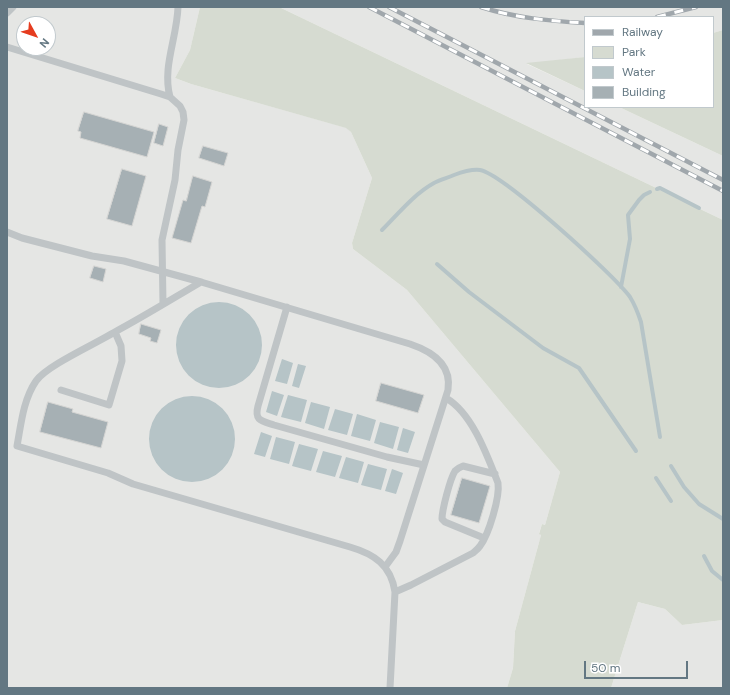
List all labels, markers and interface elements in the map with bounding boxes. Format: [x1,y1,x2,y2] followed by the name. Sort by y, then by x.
[16,16,56,56] north arrow
[584,16,714,108] legend
[622,24,663,40] text: Railway
[36,35,52,51] text: N
[622,44,646,60] text: Park
[622,64,655,80] text: Water
[622,84,666,100] text: Building
[586,653,690,679] scale bar
[591,660,620,676] text: 50 m

